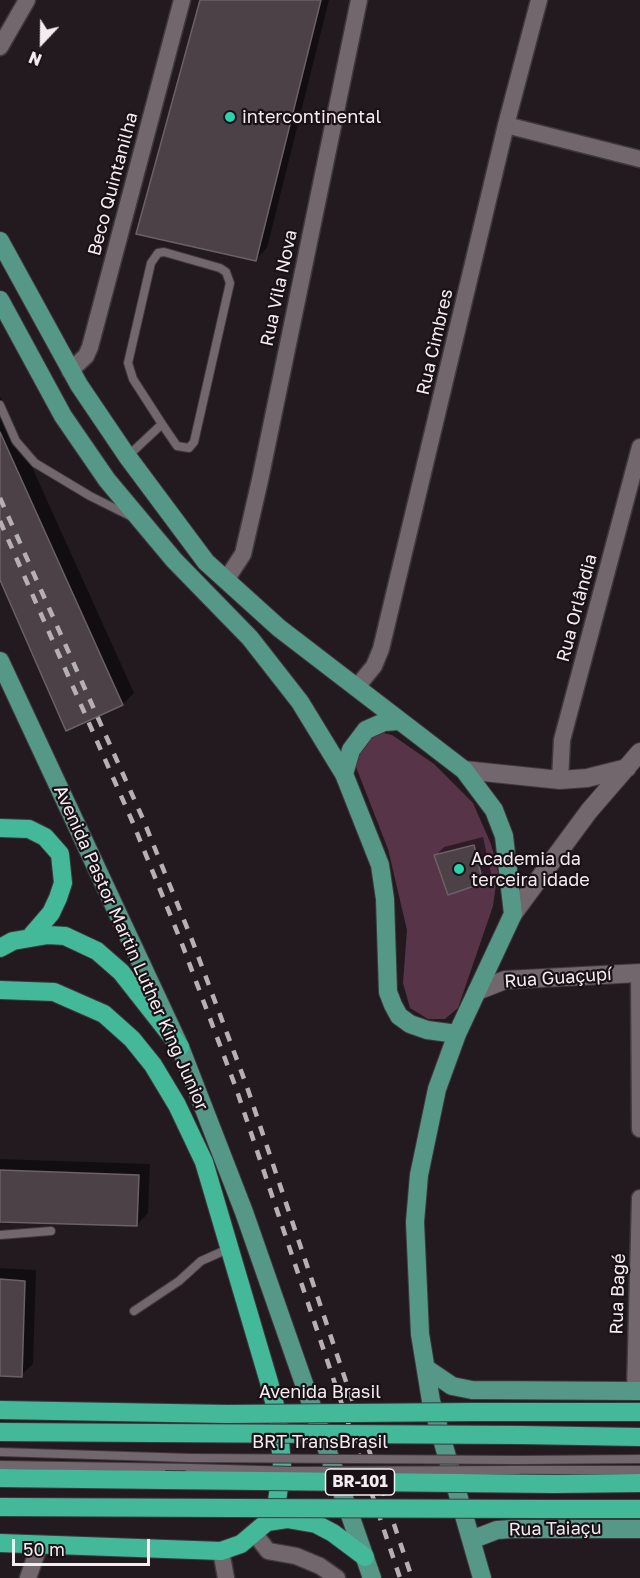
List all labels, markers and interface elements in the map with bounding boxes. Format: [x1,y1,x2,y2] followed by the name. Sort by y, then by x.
[12,12,72,72] north arrow
[26,47,45,70] text: N
[242,106,381,128] place label: intercontinental
[83,110,143,258] street label: Beco Quintanilha
[223,110,237,124] marker: intercontinental
[256,228,302,348] street label: Rua Vila Nova
[412,287,458,397] street label: Rua Cimbres
[552,552,602,664] street label: Rua Orlândia
[49,782,213,1114] street label: Avenida Pastor Martin Luther King Junior
[471,848,590,890] place label: Academia da terceira idade
[452,862,466,876] marker: Academia da terceira idade
[503,963,613,993] street label: Rua Guaçupí
[606,1253,630,1335] street label: Rua Bagé
[259,1381,381,1403] street label: Avenida Brasil
[252,1431,388,1453] street label: BRT TransBrasil
[326,1469,394,1495] road number: BR-101
[508,1517,602,1541] street label: Rua Taiaçu
[15,1527,153,1565] scale bar
[23,1538,65,1560] text: 50 m

